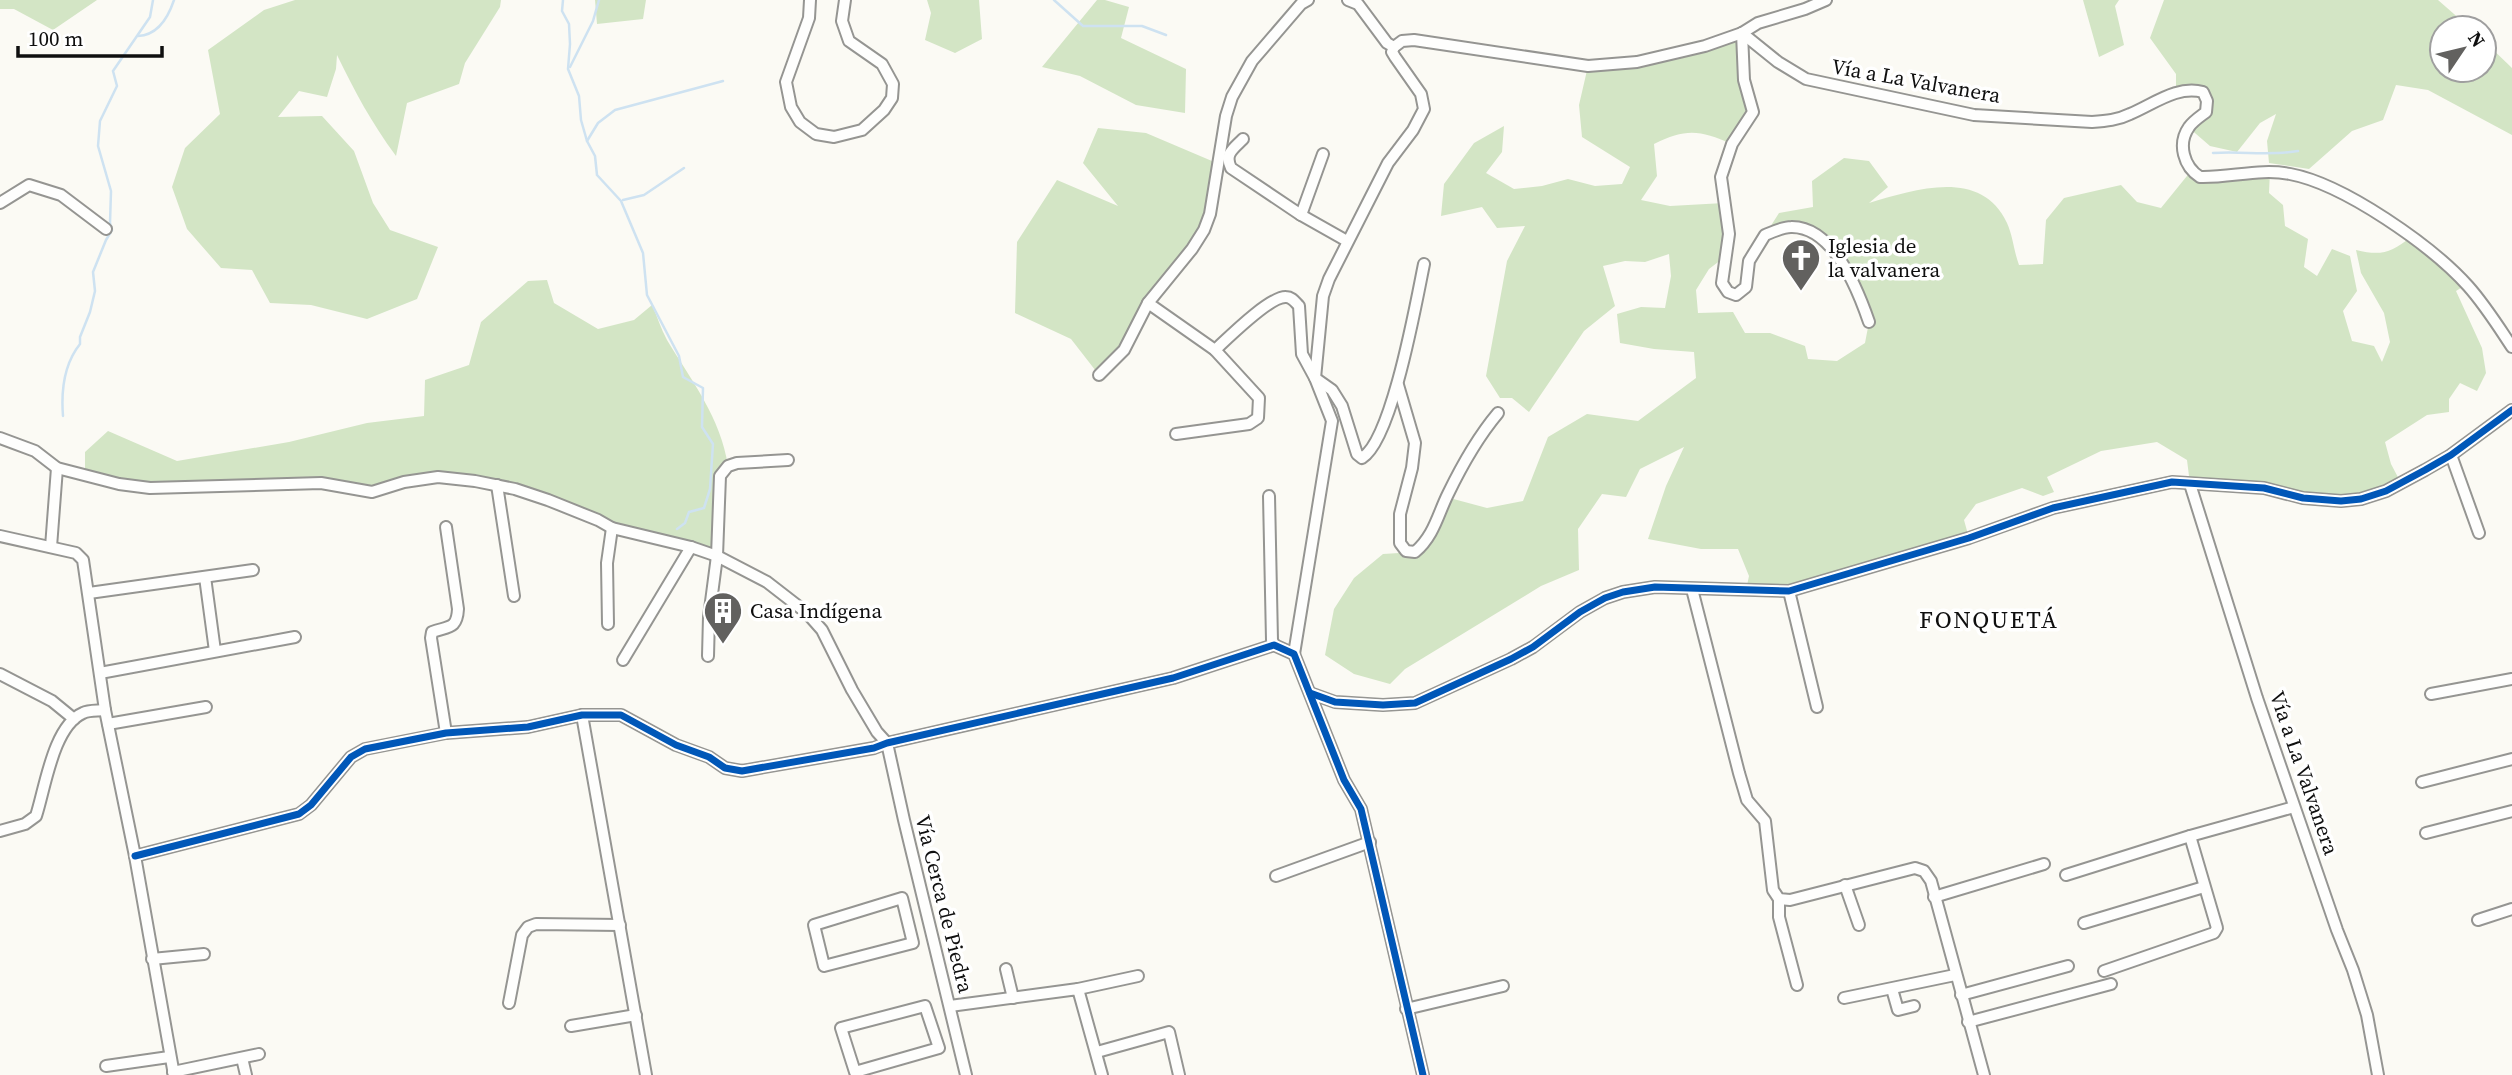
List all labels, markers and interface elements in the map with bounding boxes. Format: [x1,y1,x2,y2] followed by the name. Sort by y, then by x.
[18,14,161,58] scale bar
[2428,14,2498,84] north arrow
[28,24,83,53] text: 100 m
[2462,26,2492,53] text: N
[1829,51,2003,110] street label: Vía a La Valvanera
[1828,231,1941,284] place label: Iglesia de la valvanera
[1780,237,1822,292] church icon: Iglesia de la valvanera
[702,590,744,645] building icon: Casa Indígena
[750,596,882,625] place label: Casa Indígena
[1919,603,2059,636] district label: FONQUETÁ
[2263,687,2346,859] street label: Vía a La Valvanera
[908,812,981,996] street label: Vía Cerca de Piedra

